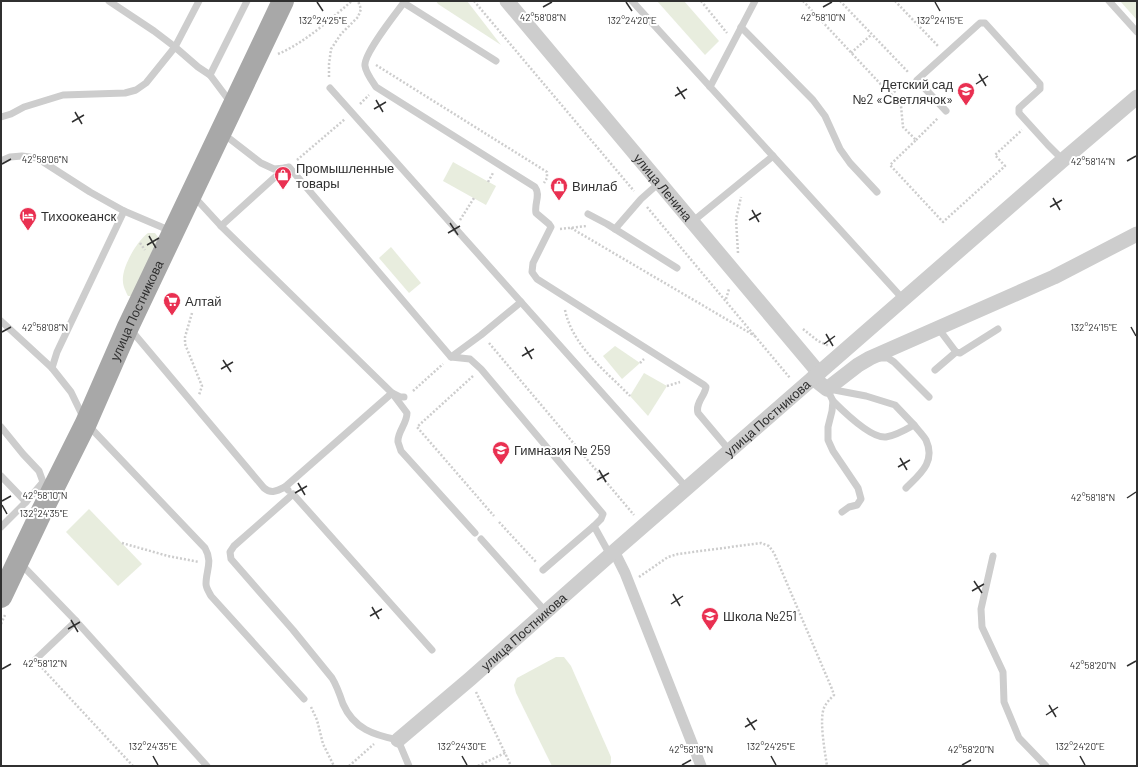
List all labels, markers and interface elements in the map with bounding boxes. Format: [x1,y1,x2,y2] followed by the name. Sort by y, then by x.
[520,11,566,23] text: 42°58'08"N
[801,11,845,23] text: 42°58'10"N
[298,14,348,26] text: 132°24'25"E
[607,14,657,26] text: 132°24'20"E
[916,14,964,26] text: 132°24'15"E
[853,76,953,107] place label: Детский сад №2 «Светлячок»
[956,81,976,106] school or university icon: Детский сад №2 «Светлячок»
[630,150,696,225] street label: улица Ленина
[22,153,68,165] text: 42°58'06"N
[1071,155,1115,167] text: 42°58'14"N
[296,160,394,191] place label: Промышленные товары
[273,165,293,190] shop icon: Промышленные товары
[549,176,569,201] shop icon: Винлаб
[572,178,617,194] place label: Винлаб
[18,206,38,231] hotel icon: Тихоокеанск
[41,208,116,224] place label: Тихоокеанск
[106,257,167,363] street label: улица Постникова
[162,291,182,316] supermarket icon: Алтай
[185,293,222,309] place label: Алтай
[22,321,68,333] text: 42°58'08"N
[1070,321,1118,333] text: 132°24'15"E
[721,376,814,460] street label: улица Постникова
[491,440,511,465] school or university icon: Гимназия № 259
[514,442,611,458] place label: Гимназия № 259
[23,489,67,501] text: 42°58'10"N
[1071,491,1115,503] text: 42°58'18"N
[20,507,68,519] text: 132°24'35"E
[478,589,570,674] street label: улица Постникова
[700,606,720,631] school or university icon: Школа №251
[723,608,797,624] place label: Школа №251
[23,657,67,669] text: 42°58'12"N
[1070,659,1116,671] text: 42°58'20"N
[129,740,177,752] text: 132°24'35"E
[437,740,487,752] text: 132°24'30"E
[746,740,796,752] text: 132°24'25"E
[1055,740,1105,752] text: 132°24'20"E
[669,743,713,755] text: 42°58'18"N
[948,743,994,755] text: 42°58'20"N

